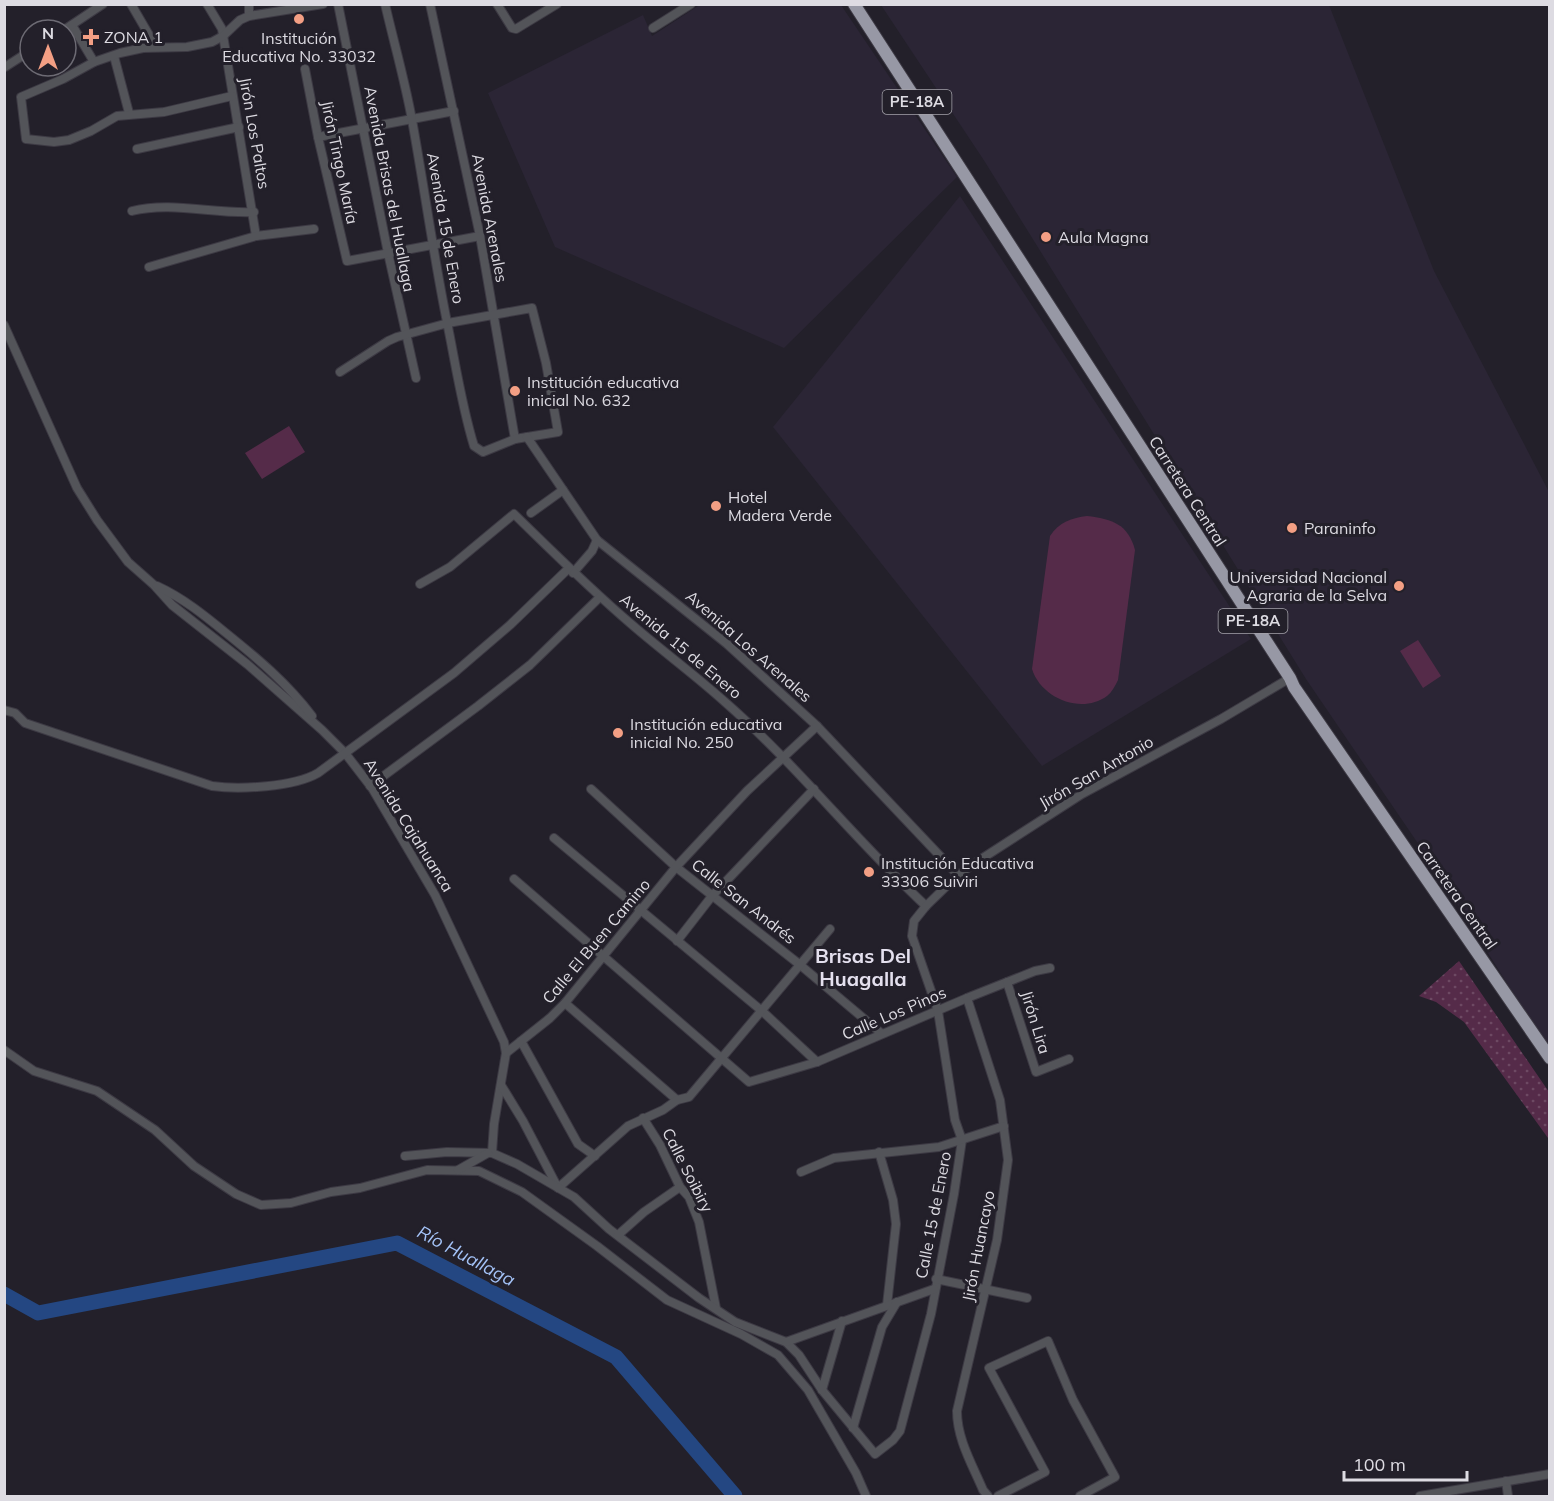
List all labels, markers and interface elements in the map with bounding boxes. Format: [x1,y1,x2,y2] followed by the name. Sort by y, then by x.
[292,12,306,26] marker: Institución Educativa No. 33032
[18,18,78,78] north arrow
[42,23,54,43] text: N
[104,27,163,47] place label: ZONA 1
[82,28,100,46] marker: ZONA 1
[222,28,376,66] place label: Institución Educativa No. 33032
[235,75,275,191] street label: Jirón Los Paltos
[360,85,420,293] street label: Avenida Brisas del Huallaga
[882,90,952,114] road number: PE-18A
[317,98,363,226] street label: Jirón Tingo María
[423,151,469,305] street label: Avenida 15 de Enero
[468,152,512,284] street label: Avenida Arenales
[1058,227,1149,247] place label: Aula Magna
[1039,230,1053,244] marker: Aula Magna
[527,372,679,410] place label: Institución educativa inicial No. 632
[508,384,522,398] marker: Institución educativa inicial No. 632
[1145,432,1231,550] street label: Carretera Central
[728,487,832,525] place label: Hotel Madera Verde
[709,499,723,513] marker: Hotel Madera Verde
[1304,518,1376,538] place label: Paraninfo
[1285,521,1299,535] marker: Paraninfo
[1229,567,1387,605] place label: Universidad Nacional Agraria de la Selva
[1392,579,1406,593] marker: Universidad Nacional Agraria de la Selva
[682,586,816,706] street label: Avenida Los Arenales
[616,589,746,703] street label: Avenida 15 de Enero
[1218,609,1288,633] road number: PE-18A
[630,714,782,752] place label: Institución educativa inicial No. 250
[611,726,625,740] marker: Institución educativa inicial No. 250
[1035,731,1157,813] street label: Jirón San Antonio
[360,755,458,895] street label: Avenida Cajahuanca
[1412,837,1502,953] street label: Carretera Central
[881,853,1034,891] place label: Institución Educativa 33306 Suiviri
[688,854,800,948] street label: Calle San Andrés
[862,865,876,879] marker: Institución Educativa 33306 Suiviri
[538,874,654,1008] street label: Calle El Buen Camino
[815,943,911,991] district label: Brisas Del Huagalla
[839,982,949,1044] street label: Calle Los Pinos
[1017,988,1055,1056] street label: Jirón Lira
[658,1125,718,1216] street label: Calle Soibiry
[911,1150,955,1280] street label: Calle 15 de Enero
[957,1189,999,1303] street label: Jirón Huancayo
[413,1220,519,1291] water label: Río Huallaga
[1344,1444,1467,1482] scale bar
[1353,1453,1406,1476] text: 100 m

